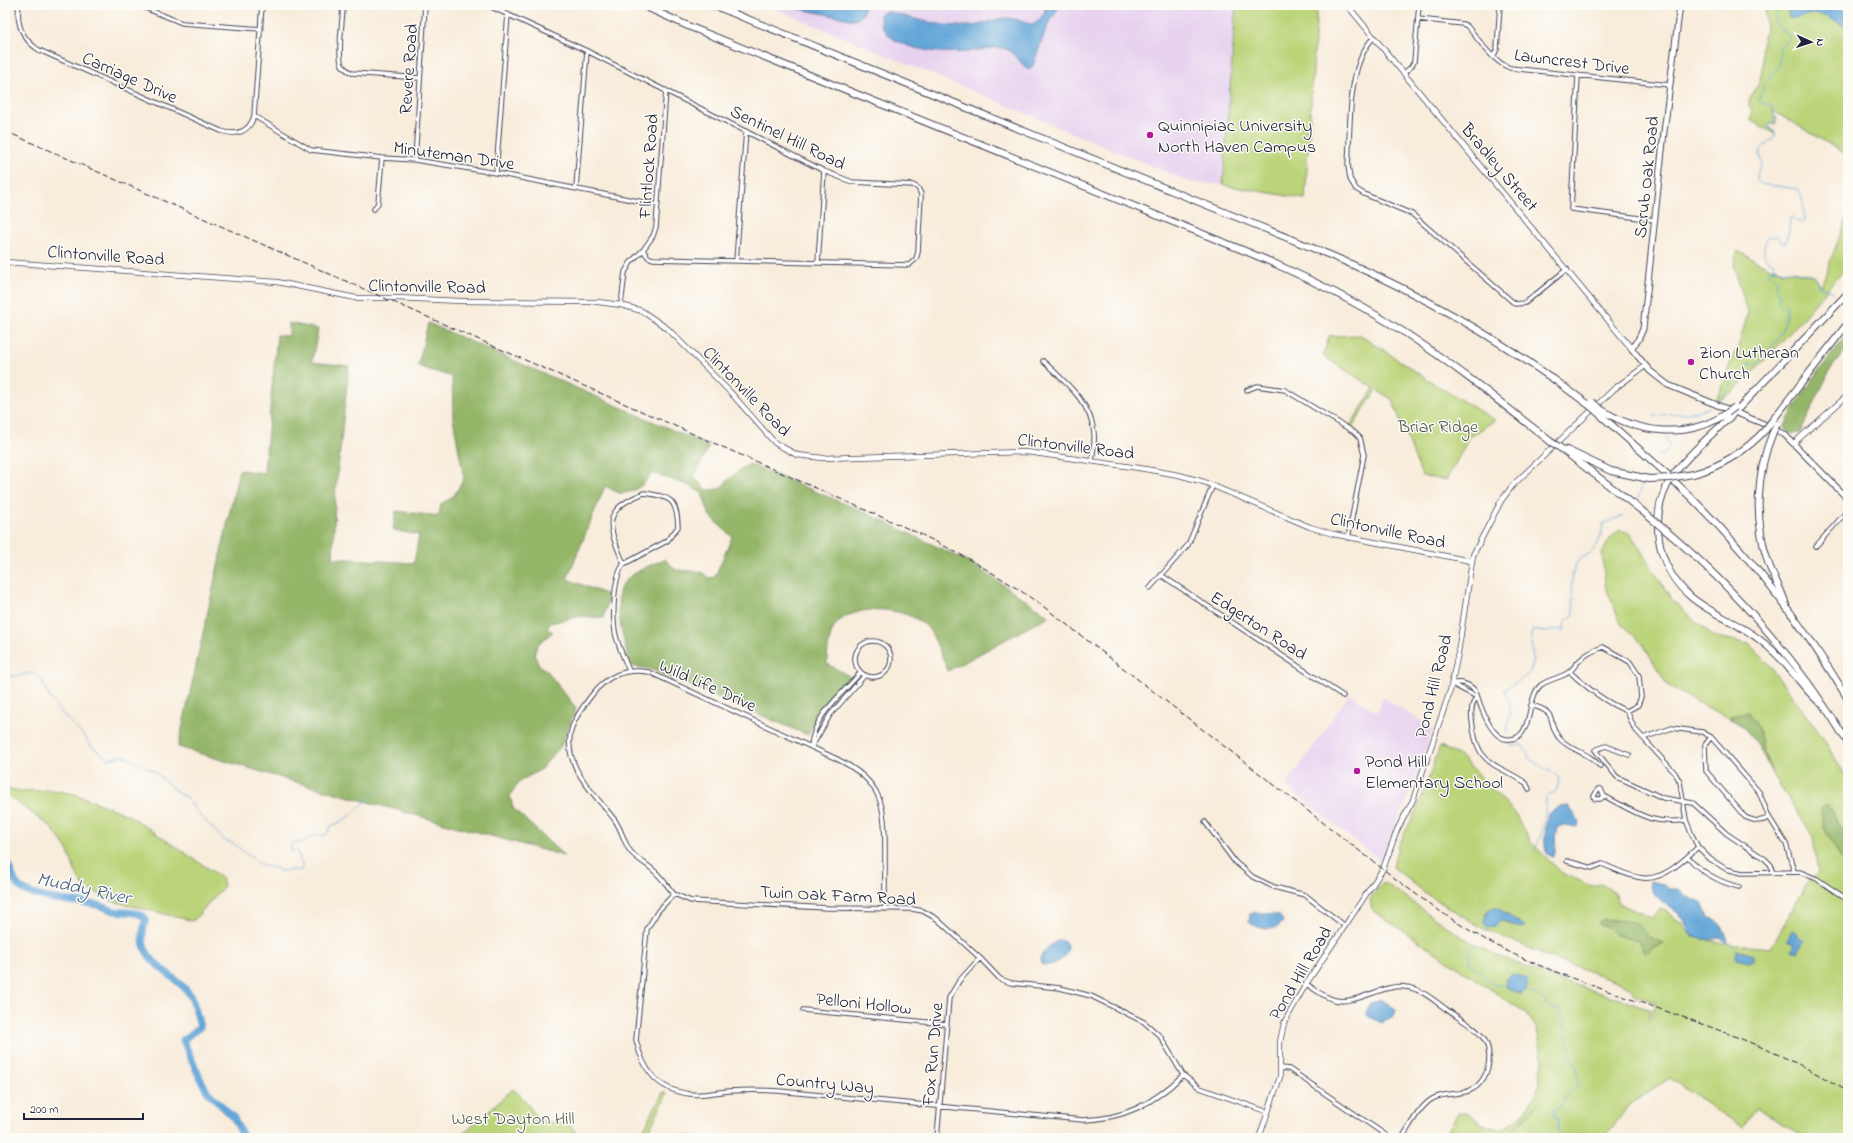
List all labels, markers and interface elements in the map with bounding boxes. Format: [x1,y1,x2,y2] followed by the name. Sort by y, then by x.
[1791,22,1831,62] north arrow
[394,23,426,115] street label: Revere Road
[1812,38,1828,47] text: N
[1513,43,1632,83] street label: Lawncrest Drive
[77,46,182,113] street label: Carriage Drive
[725,100,849,178] street label: Sentinel Hill Road
[633,113,667,220] street label: Flintlock Road
[1158,114,1316,161] place label: Quinnipiac University North Haven Campus
[1629,115,1667,239] street label: Scrub Oak Road
[1453,118,1543,218] street label: Bradley Street
[1145,130,1155,140] marker: Quinnipiac University North Haven Campus
[391,136,517,178] street label: Minuteman Drive
[46,240,165,274] street label: Clintonville Road
[368,274,486,302] street label: Clintonville Road
[695,341,796,444] street label: Clintonville Road
[1699,341,1799,388] place label: Zion Lutheran Church
[1686,357,1696,367] marker: Zion Lutheran Church
[1397,415,1479,442] park label: Briar Ridge
[1016,428,1136,468] street label: Clintonville Road
[1328,507,1448,557] street label: Clintonville Road
[1204,586,1311,669] street label: Edgerton Road
[1410,632,1460,741] street label: Pond Hill Road
[654,654,761,720] street label: Wild Life Drive
[1365,750,1503,797] place label: Pond Hill Elementary School
[1352,766,1362,776] marker: Pond Hill Elementary School
[34,866,135,913] water label: Muddy River
[759,880,917,914] street label: Twin Oak Farm Road
[1263,922,1340,1026] street label: Pond Hill Road
[815,987,913,1023] street label: Pelloni Hollow
[916,1001,952,1108] street label: Fox Run Drive
[775,1068,875,1102] street label: Country Way
[24,1095,143,1121] scale bar
[30,1101,59,1119] text: 200 m
[451,1107,575,1133] park label: West Dayton Hill

